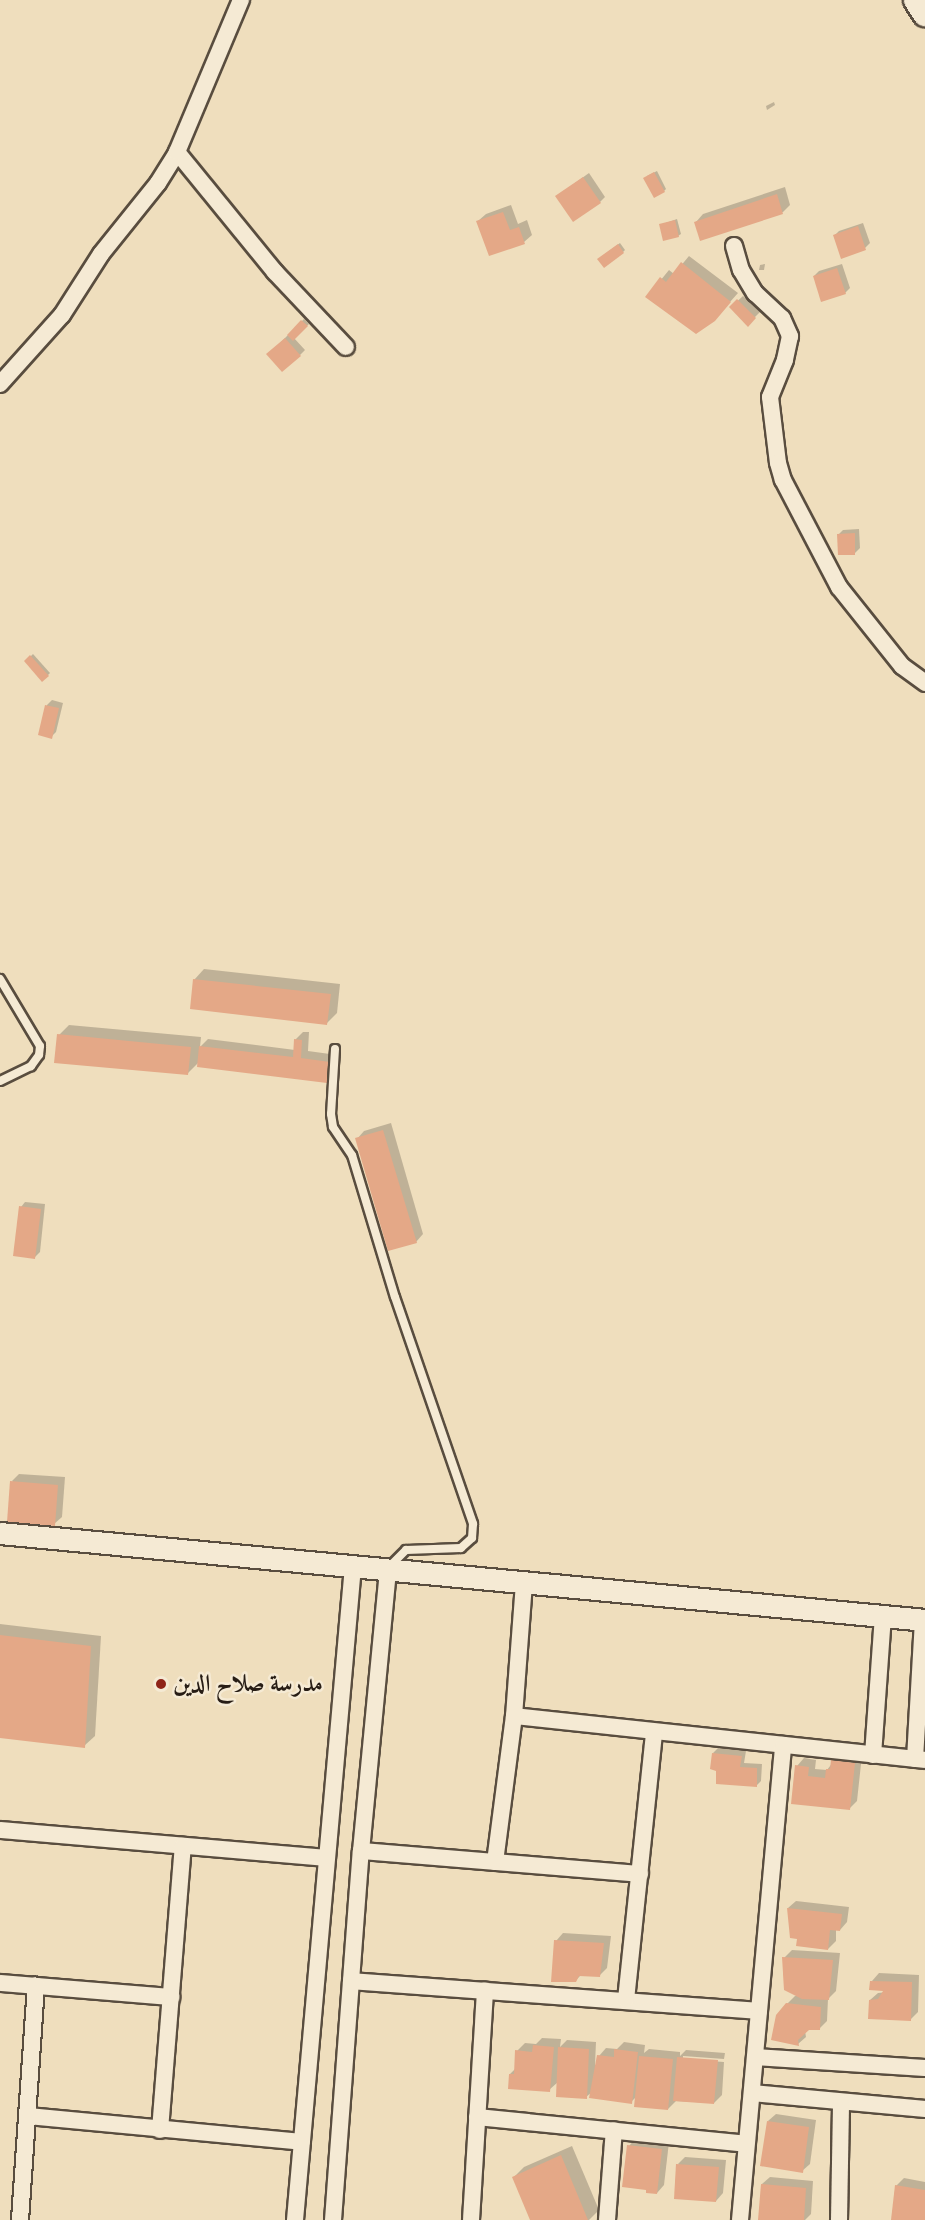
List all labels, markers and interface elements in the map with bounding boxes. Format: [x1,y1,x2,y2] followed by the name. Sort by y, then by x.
[173,1670,323,1698] place label: مدرسة صلاح الدين
[154,1677,168,1691] marker: مدرسة صلاح الدين

